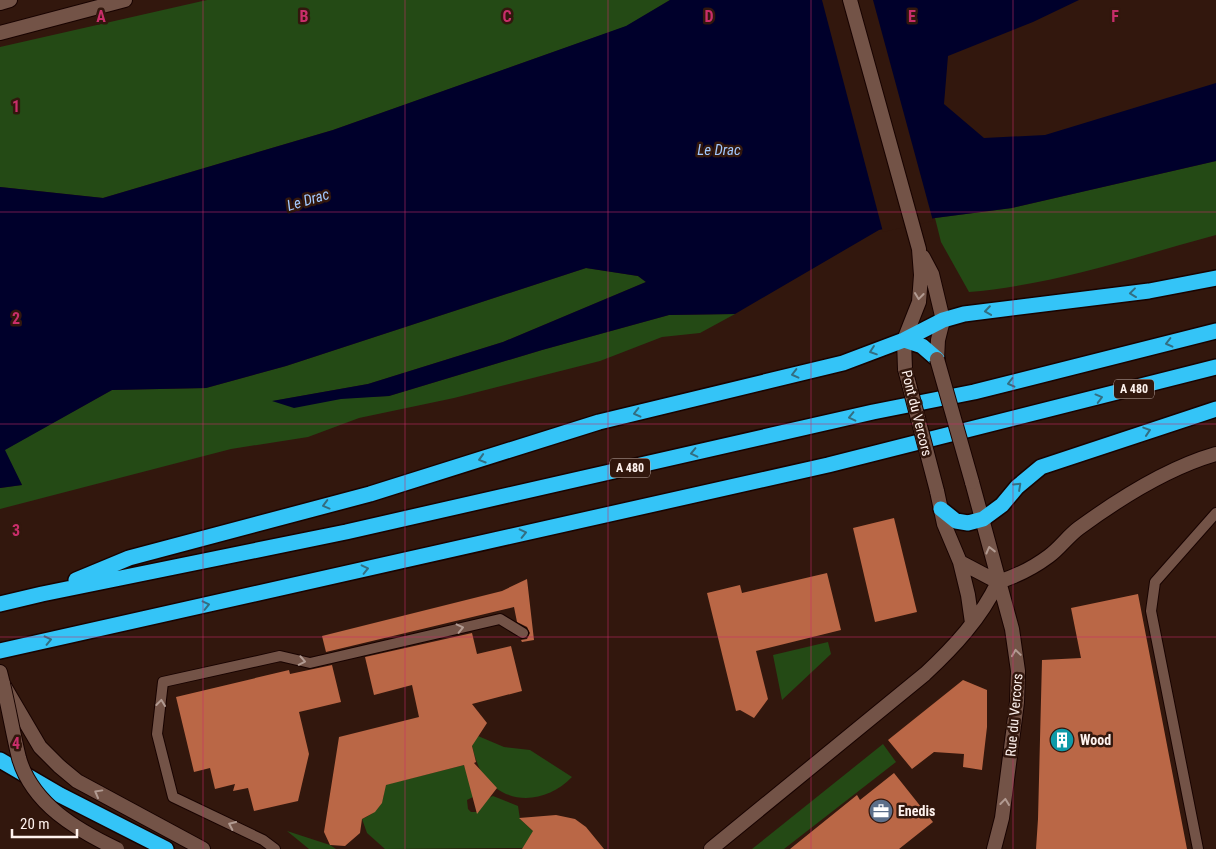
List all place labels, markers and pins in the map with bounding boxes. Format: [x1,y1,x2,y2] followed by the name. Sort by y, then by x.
[1049,727,1075,753] building icon: Wood
[1080,732,1111,748] place label: Wood
[868,798,894,824] office icon: Enedis
[898,803,935,819] place label: Enedis

